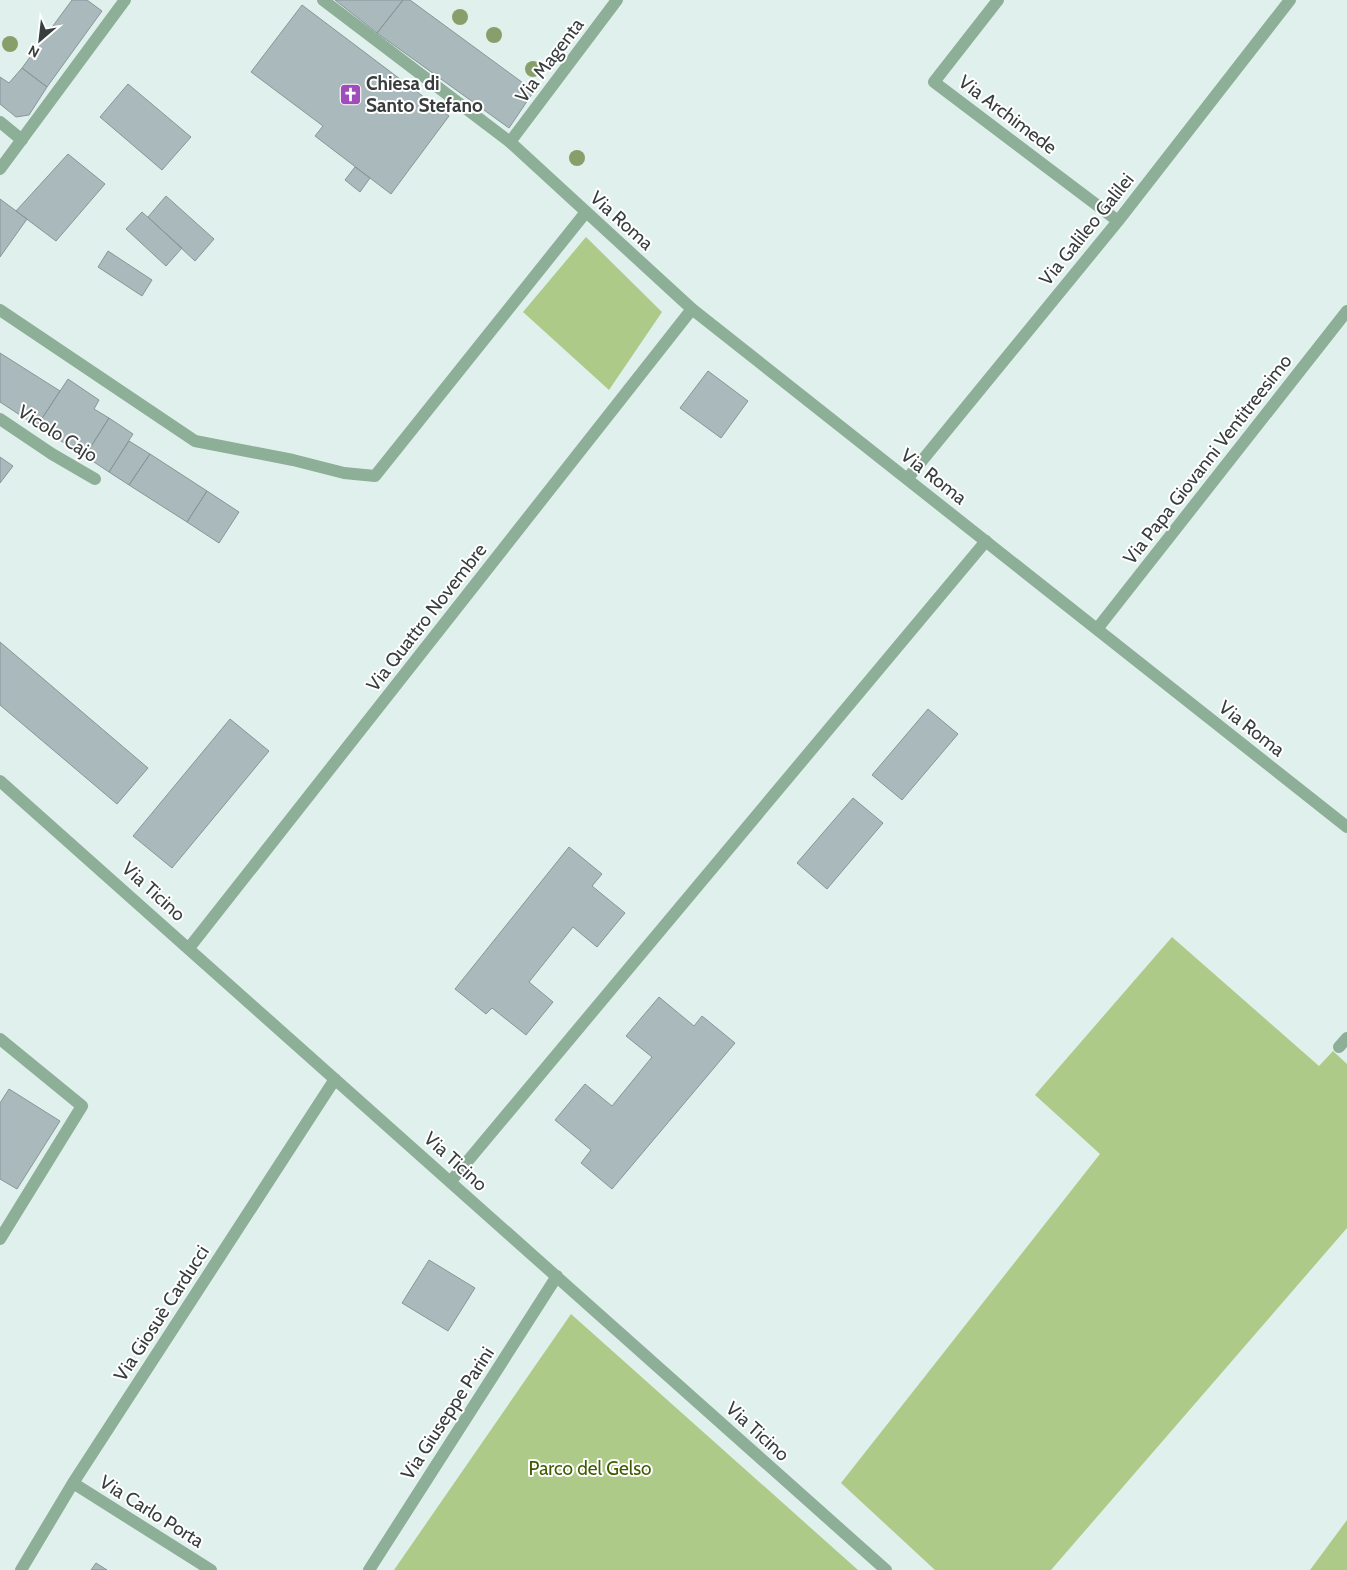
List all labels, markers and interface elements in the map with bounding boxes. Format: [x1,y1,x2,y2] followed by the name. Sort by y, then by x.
[510,14,589,107] street label: Via Magenta
[15,15,65,65] north arrow
[25,41,42,62] text: N
[954,70,1062,159] street label: Via Archimede
[366,72,483,117] place label: Chiesa di Santo Stefano
[338,82,362,106] church icon: Chiesa di Santo Stefano
[1034,169,1139,290] street label: Via Galileo Galilei
[585,186,658,255] street label: Via Roma
[1118,350,1297,569] street label: Via Papa Giovanni Ventitreesimo
[14,400,102,467] street label: Vicolo Cajo
[896,444,971,509] street label: Via Roma
[361,538,492,696] street label: Via Quattro Novembre
[1214,696,1289,761] street label: Via Roma
[117,857,190,926] street label: Via Ticino
[419,1127,492,1196] street label: Via Ticino
[109,1241,214,1385] street label: Via Giosuè Carducci
[396,1343,499,1484] street label: Via Giuseppe Parini
[721,1397,794,1466] street label: Via Ticino
[529,1457,651,1480] park label: Parco del Gelso
[95,1470,208,1553] street label: Via Carlo Porta

